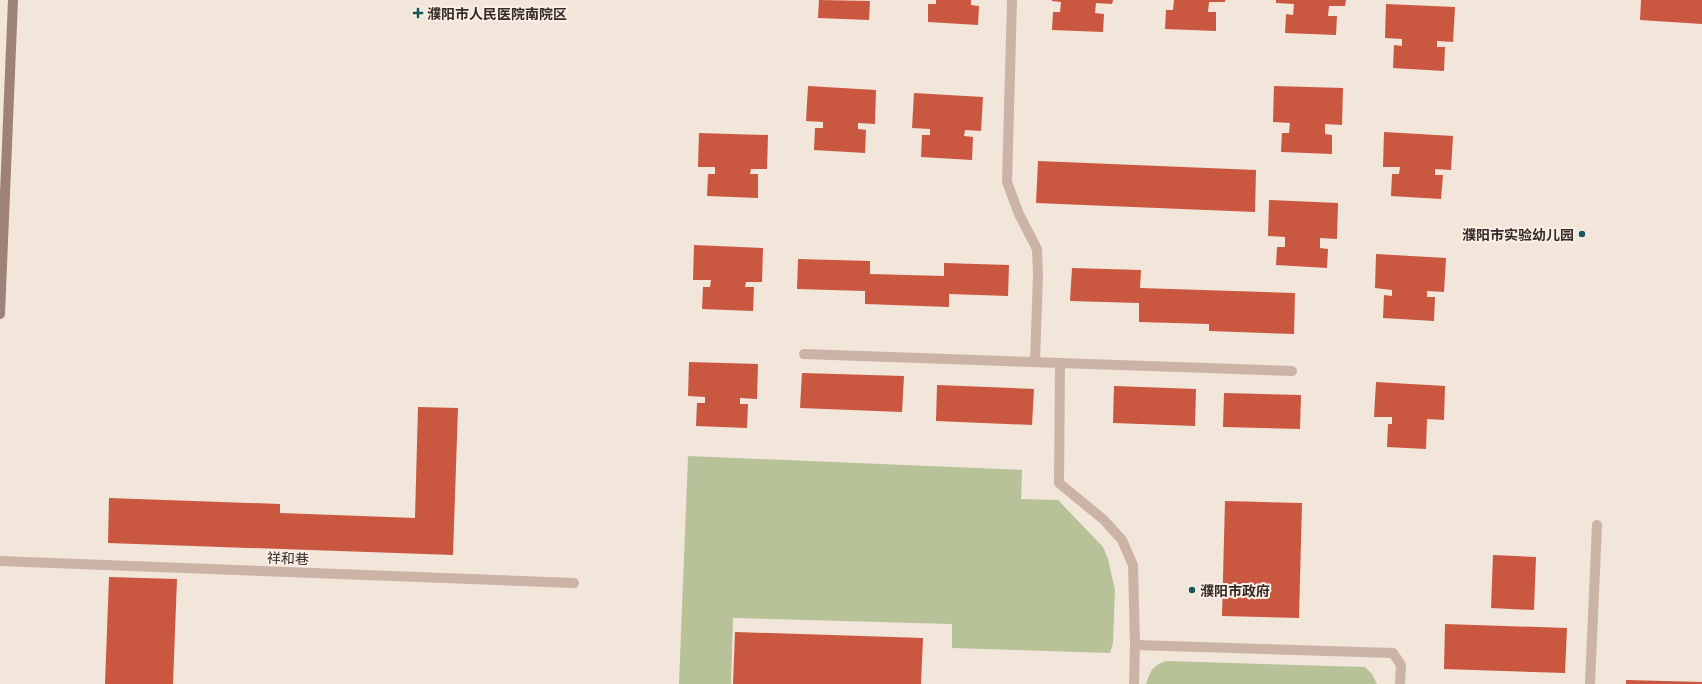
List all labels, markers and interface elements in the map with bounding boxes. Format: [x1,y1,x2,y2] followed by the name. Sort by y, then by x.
[427,5,567,22] place label: 濮阳市人民医院南院区
[412,7,424,19] marker: 濮阳市人民医院南院区
[1462,226,1574,243] place label: 濮阳市实验幼儿园
[1577,229,1587,239] marker: 濮阳市实验幼儿园
[267,549,309,567] street label: 祥和巷
[1200,582,1270,599] place label: 濮阳市政府
[1187,585,1197,595] marker: 濮阳市政府

